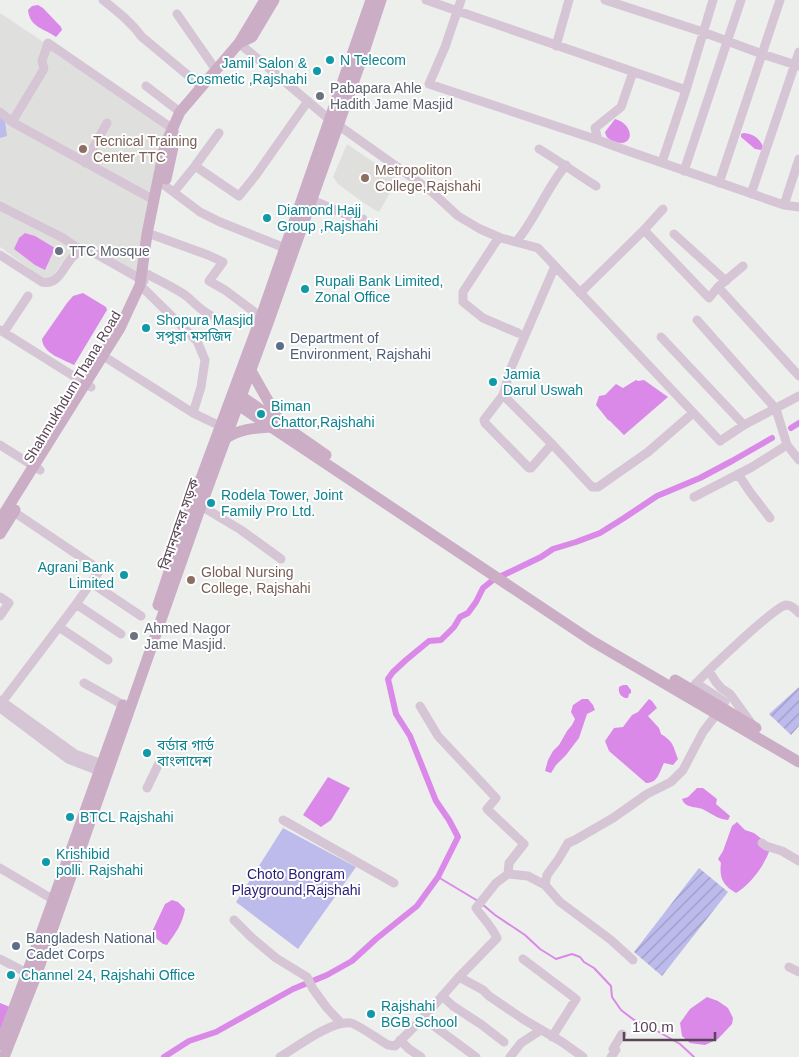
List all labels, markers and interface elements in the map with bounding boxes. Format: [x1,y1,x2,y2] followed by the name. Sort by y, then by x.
[340,52,406,68] place label: N Telecom
[324,54,336,66] marker: N Telecom
[186,55,308,87] place label: Jamil Salon & Cosmetic ,Rajshahi
[311,65,323,77] marker: Jamil Salon & Cosmetic ,Rajshahi
[330,80,453,112] place label: Pabapara Ahle Hadith Jame Masjid
[314,90,326,102] marker: Pabapara Ahle Hadith Jame Masjid
[93,133,197,165] place label: Tecnical Training Center TTC
[77,143,89,155] marker: Tecnical Training Center TTC
[375,162,481,194] place label: Metropoliton College,Rajshahi
[359,172,371,184] marker: Metropoliton College,Rajshahi
[277,202,378,234] place label: Diamond Hajj Group ,Rajshahi
[261,212,273,224] marker: Diamond Hajj Group ,Rajshahi
[69,243,150,259] place label: TTC Mosque
[53,245,65,257] marker: TTC Mosque
[315,273,443,305] place label: Rupali Bank Limited, Zonal Office
[299,283,311,295] marker: Rupali Bank Limited, Zonal Office
[20,308,124,466] street label: Shahmukhdum Thana Road
[155,312,253,345] place label: Shopura Masjid সপুরা মসজিদ
[140,322,152,334] marker: Shopura Masjid সপুরা মসজিদ
[290,330,431,362] place label: Department of Environment, Rajshahi
[274,340,286,352] marker: Department of Environment, Rajshahi
[503,366,583,398] place label: Jamia Darul Uswah
[487,376,499,388] marker: Jamia Darul Uswah
[271,398,375,430] place label: Biman Chattor,Rajshahi
[255,408,267,420] marker: Biman Chattor,Rajshahi
[156,476,202,573] street label: বিমানবন্দর সড়ক
[221,487,343,519] place label: Rodela Tower, Joint Family Pro Ltd.
[205,497,217,509] marker: Rodela Tower, Joint Family Pro Ltd.
[38,559,115,591] place label: Agrani Bank Limited
[201,564,311,596] place label: Global Nursing College, Rajshahi
[118,569,130,581] marker: Agrani Bank Limited
[185,574,197,586] marker: Global Nursing College, Rajshahi
[144,620,231,652] place label: Ahmed Nagor Jame Masjid.
[128,630,140,642] marker: Ahmed Nagor Jame Masjid.
[156,736,215,769] place label: বর্ডার গার্ড বাংলাদেশ
[141,747,153,759] marker: বর্ডার গার্ড বাংলাদেশ
[80,809,174,825] place label: BTCL Rajshahi
[64,811,76,823] marker: BTCL Rajshahi
[56,846,143,878] place label: Krishibid polli. Rajshahi
[40,856,52,868] marker: Krishibid polli. Rajshahi
[231,866,361,898] park label: Choto Bongram Playground,Rajshahi
[26,930,155,962] place label: Bangladesh National Cadet Corps
[10,940,22,952] marker: Bangladesh National Cadet Corps
[21,967,195,983] place label: Channel 24, Rajshahi Office
[5,969,17,981] marker: Channel 24, Rajshahi Office
[381,998,457,1030] place label: Rajshahi BGB School
[365,1008,377,1020] marker: Rajshahi BGB School
[624,1010,715,1042] scale bar
[632,1018,674,1035] text: 100 m

